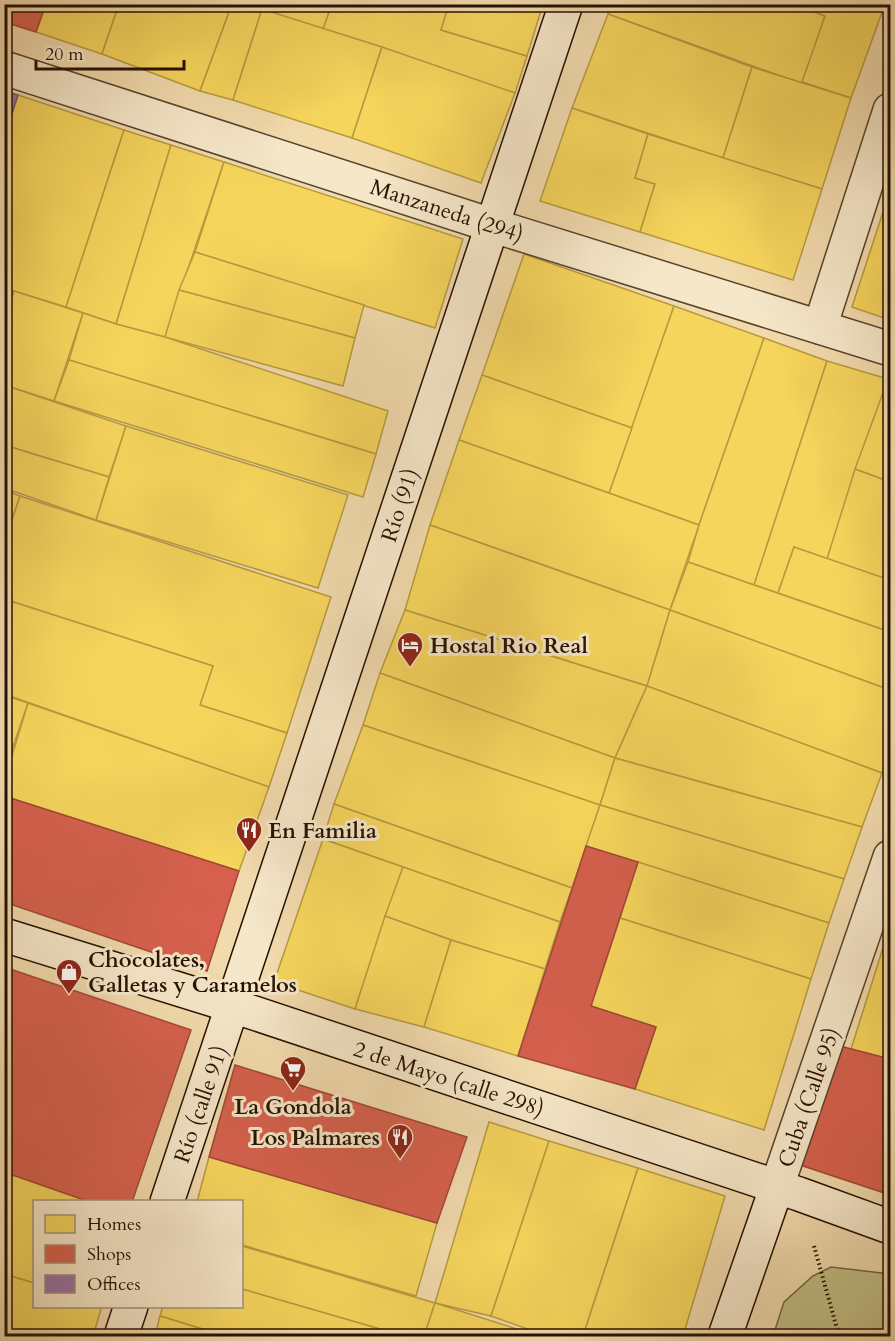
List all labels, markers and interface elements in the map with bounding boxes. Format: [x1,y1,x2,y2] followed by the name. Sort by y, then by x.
[36,33,184,71] scale bar
[45,42,84,67] text: 20 m
[366,172,527,250] street label: Manzaneda (294)
[374,465,426,546] street label: Río (91)
[395,630,425,668] hotel icon: Hostal Rio Real
[430,631,588,661] place label: Hostal Rio Real
[234,815,264,853] restaurant icon: En Familia
[268,816,377,846] place label: En Familia
[88,945,297,1000] place label: Chocolates, Galletas y Caramelos
[54,957,84,995] shop icon: Chocolates, Galletas y Caramelos
[771,1023,847,1171] street label: Cuba (Calle 95)
[349,1034,548,1124] street label: 2 de Mayo (calle 298)
[167,1042,235,1167] street label: Río (calle 91)
[278,1054,308,1092] supermarket icon: La Gondola
[234,1092,352,1122] place label: La Gondola
[385,1122,415,1160] restaurant icon: Los Palmares
[250,1123,380,1153] place label: Los Palmares
[33,1200,243,1308] legend
[87,1212,141,1237] text: Homes
[87,1242,131,1267] text: Shops
[87,1272,141,1297] text: Offices

